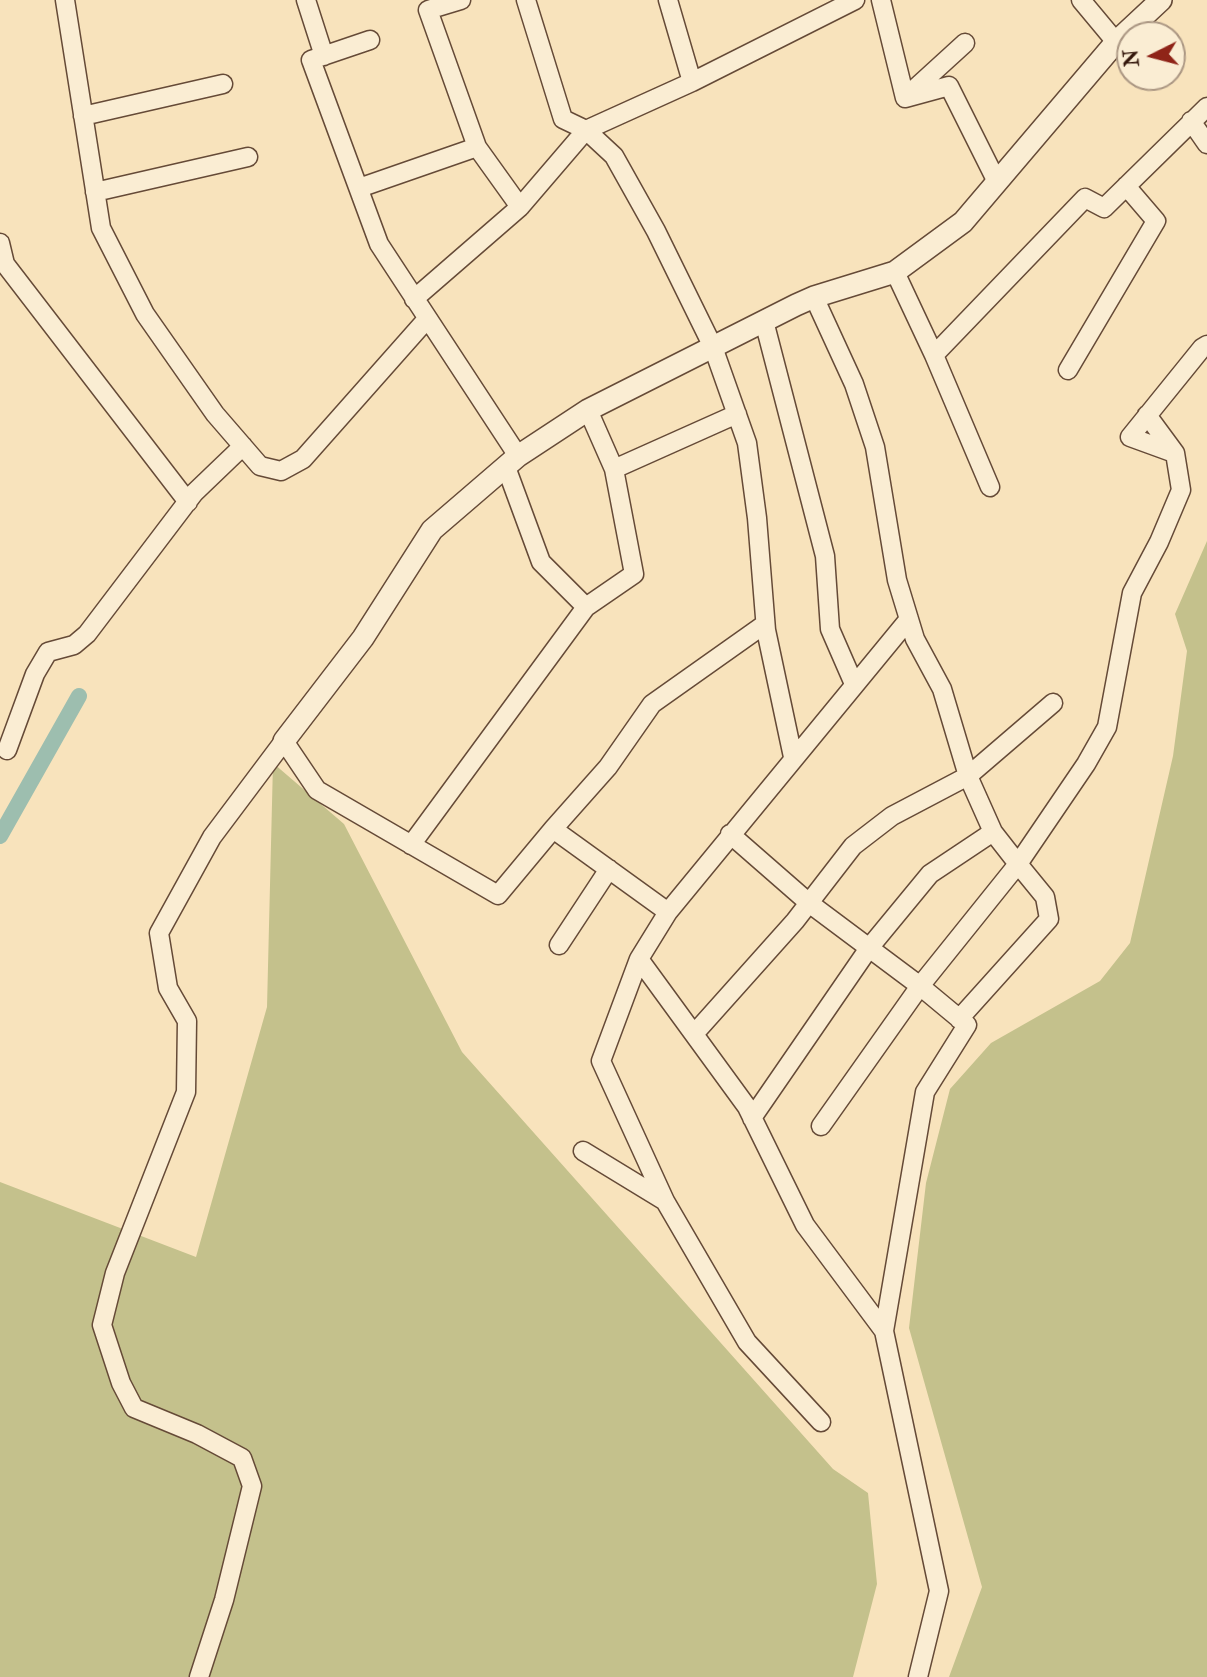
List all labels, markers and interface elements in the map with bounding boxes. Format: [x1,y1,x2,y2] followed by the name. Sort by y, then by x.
[1116,21,1186,91] north arrow
[1119,48,1145,68] text: N

